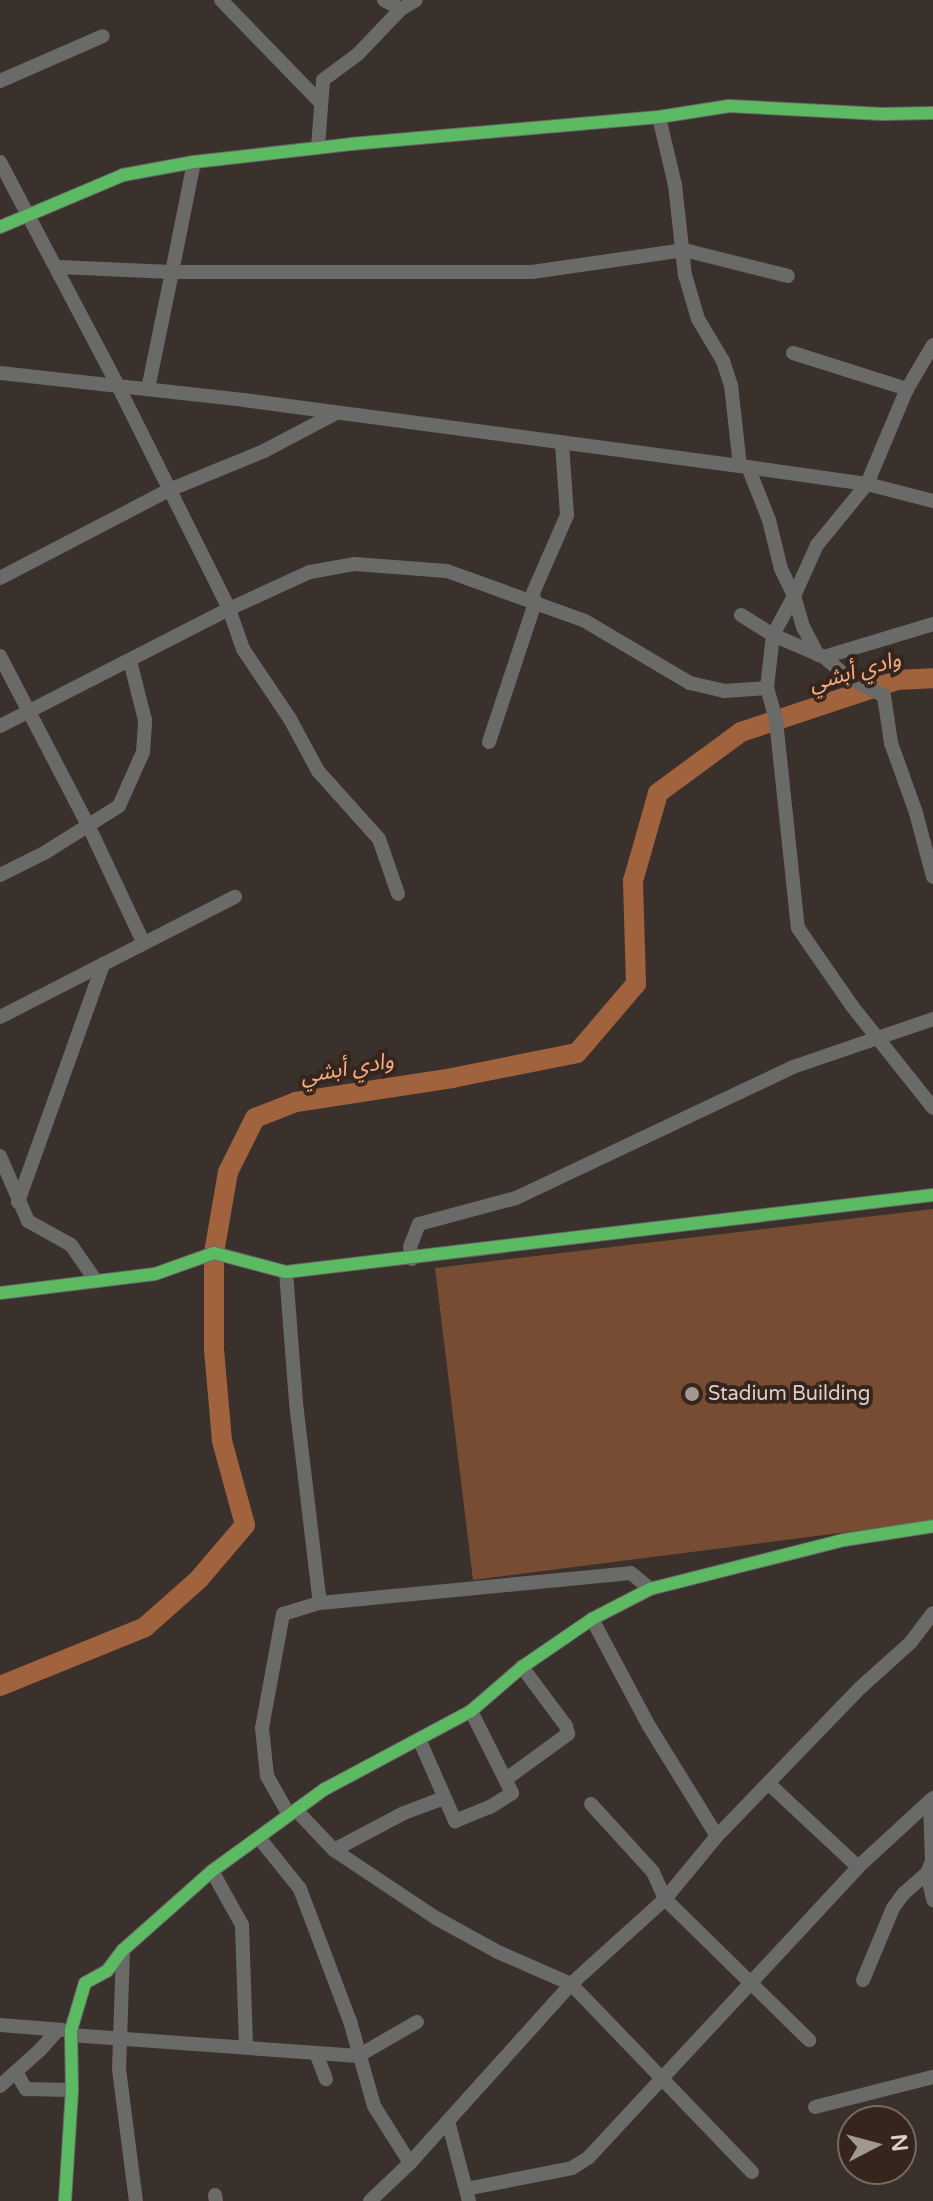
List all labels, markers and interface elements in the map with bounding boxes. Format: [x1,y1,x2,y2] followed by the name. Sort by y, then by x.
[806,646,904,698] water label: وادي أبشي
[298,1048,396,1090] water label: وادي أبشي
[708,1382,870,1406] place label: Stadium Building
[683,1385,701,1403] marker: Stadium Building
[837,2105,917,2185] north arrow
[885,2133,913,2153] text: N

